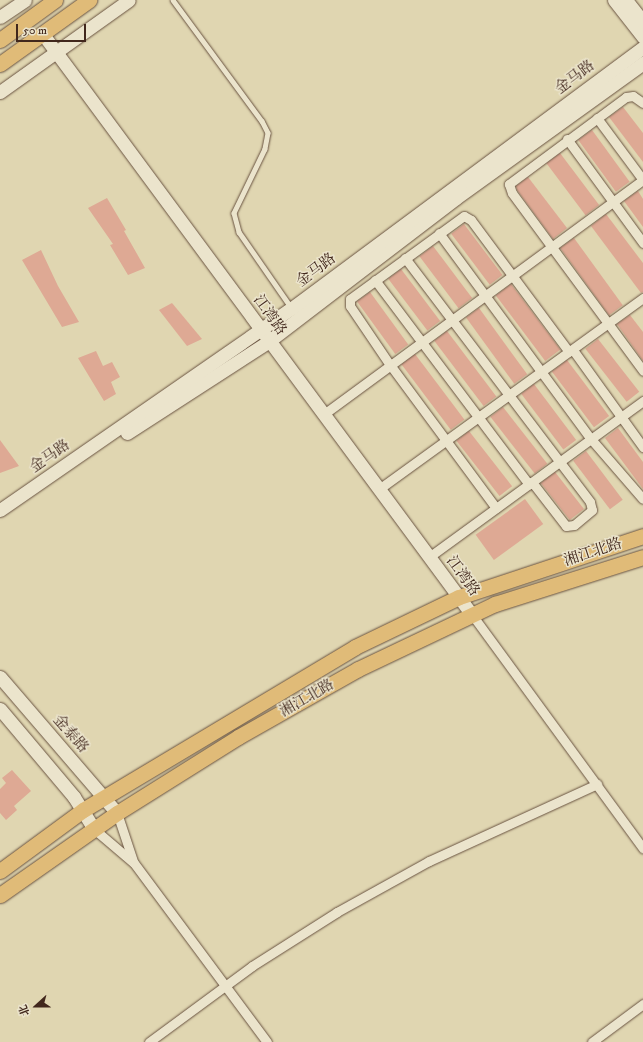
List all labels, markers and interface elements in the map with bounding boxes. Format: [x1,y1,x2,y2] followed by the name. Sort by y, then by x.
[18,16,88,42] scale bar
[23,23,47,38] text: 50 m
[552,56,598,98] street label: 金马路
[293,249,339,291] street label: 金马路
[249,292,291,338] street label: 江湾路
[26,436,74,476] street label: 金马路
[562,534,624,570] street label: 湘江北路
[442,553,484,599] street label: 江湾路
[277,675,337,721] street label: 湘江北路
[49,711,93,757] street label: 金泰路
[16,986,56,1026] north arrow
[16,1003,33,1018] text: 北

